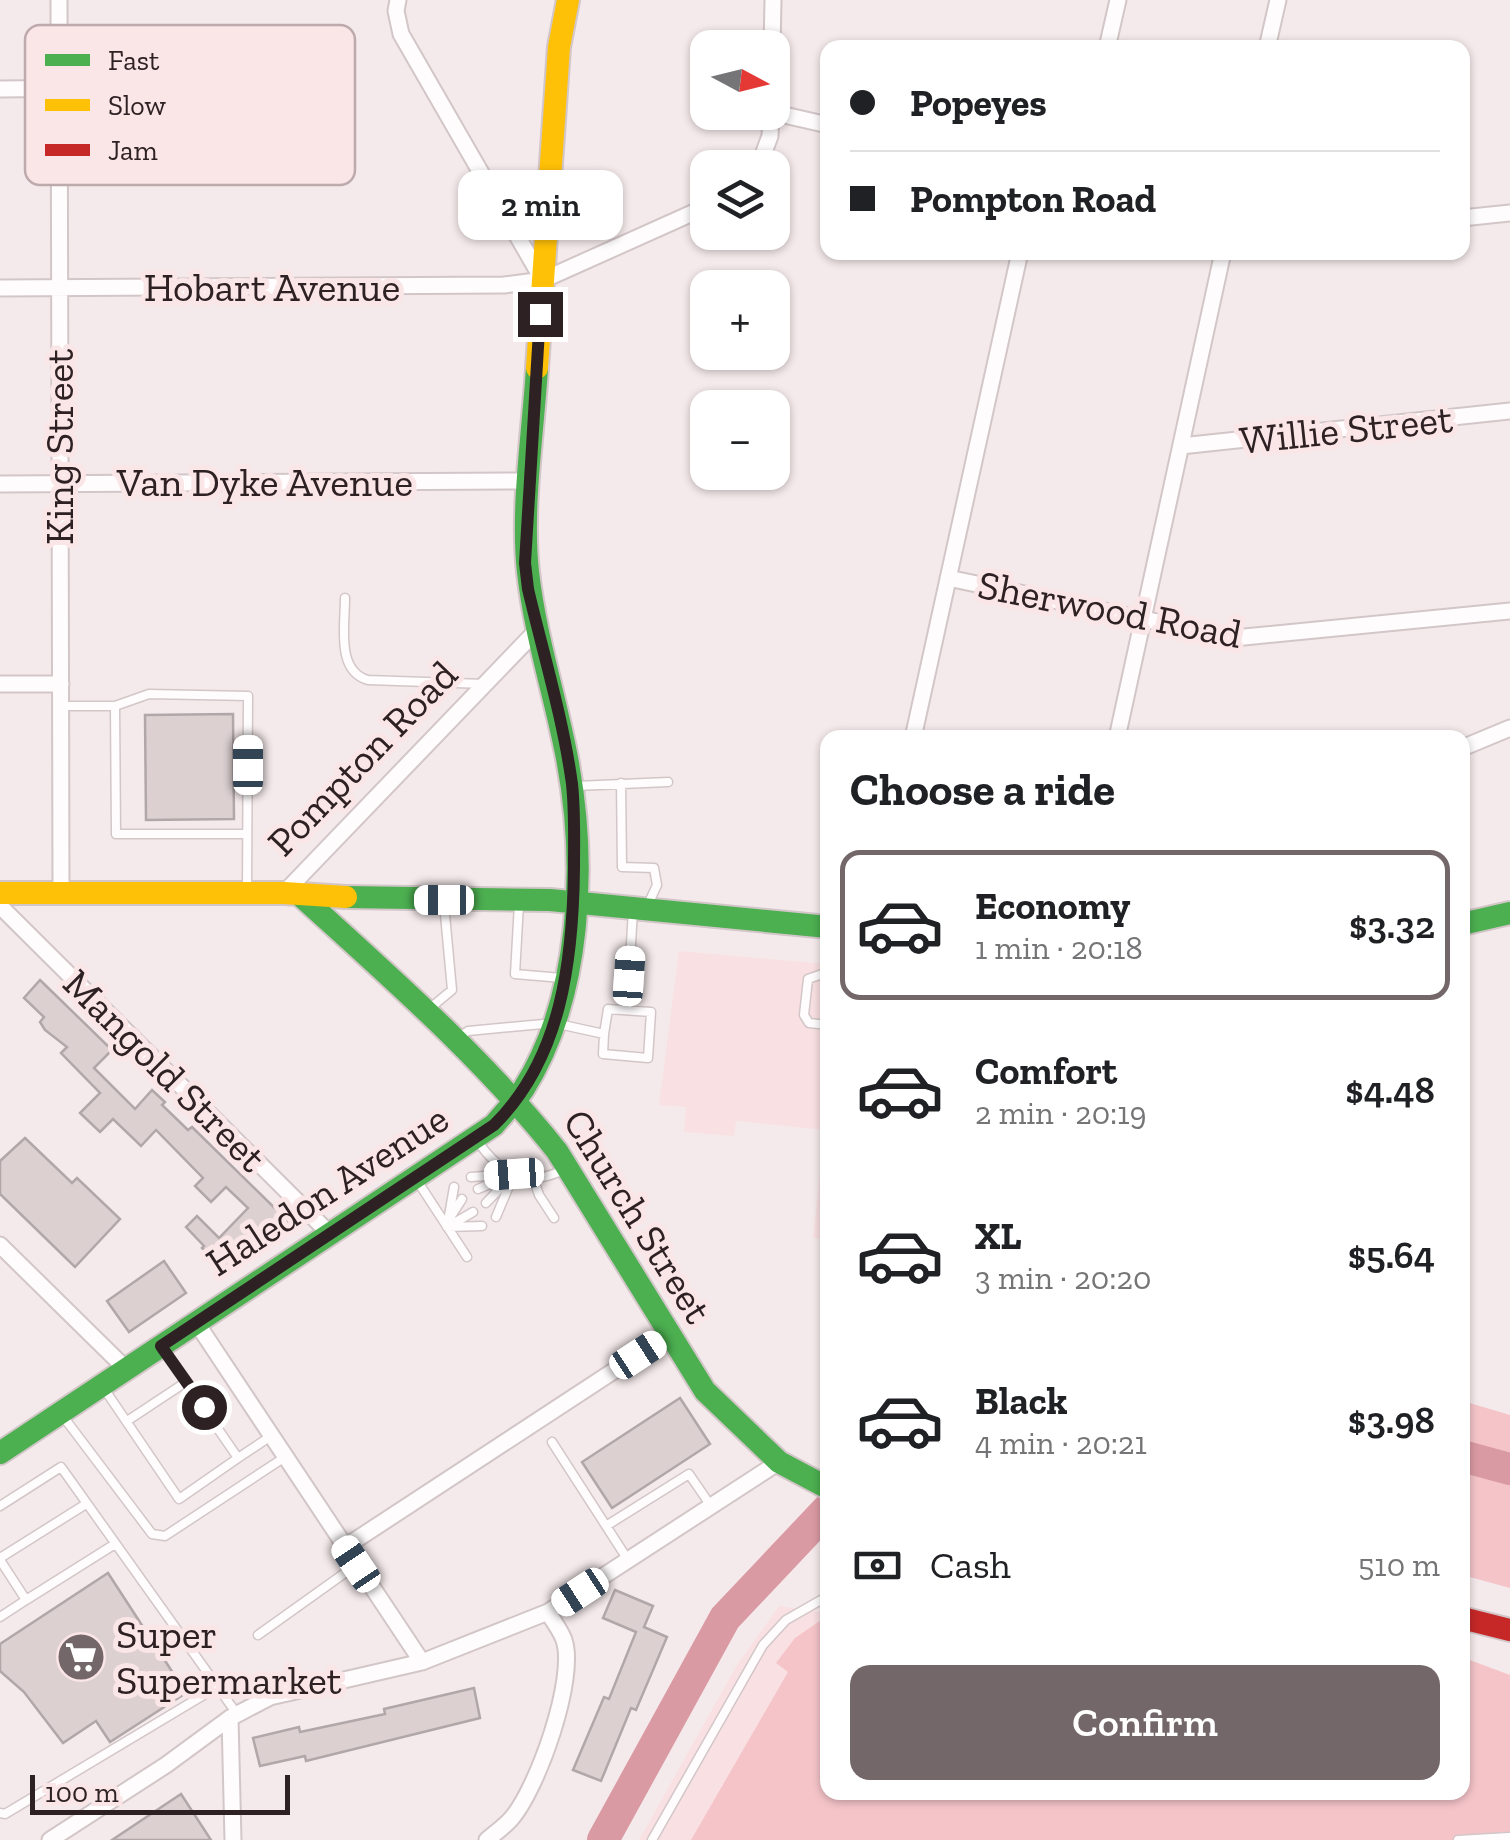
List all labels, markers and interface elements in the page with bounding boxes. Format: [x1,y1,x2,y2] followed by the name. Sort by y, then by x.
[25,25,355,185] legend
[690,30,790,130] north arrow
[690,30,790,490] map controls
[108,44,160,77] text: Fast
[910,80,1047,126] text: Popeyes
[108,89,166,122] text: Slow
[108,134,158,167] text: Jam
[690,150,790,250] button: layers
[458,169,622,239] callout: 2 min
[910,176,1156,222] text: Pompton Road
[501,186,580,224] text: 2 min
[144,263,400,311] street label: Hobart Avenue
[690,270,790,370] button: +
[518,292,563,337] route end
[35,349,83,545] street label: King Street
[690,390,790,490] button: −
[1237,394,1455,464] street label: Willie Street
[116,458,413,506] street label: Van Dyke Avenue
[974,560,1246,658] street label: Sherwood Road
[257,650,467,865] street label: Pompton Road
[233,735,263,795] car
[850,763,1115,817] text: Choose a ride
[855,880,945,970] icon: car
[975,883,1130,929] text: Economy
[414,885,474,915] car
[1349,902,1435,948] text: $3.32
[975,929,1143,967] text: 1 min · 20:18
[612,945,646,1007] car
[54,959,276,1181] street label: Mangold Street
[855,1045,945,1135] icon: car
[975,1048,1117,1094] text: Comfort
[1345,1067,1435,1113] text: $4.48
[197,1094,457,1286] street label: Haledon Avenue
[975,1094,1147,1132] text: 2 min · 20:19
[553,1100,723,1332] street label: Church Street
[483,1157,545,1191] car
[855,1210,945,1300] icon: car
[975,1213,1022,1259] text: XL
[1348,1232,1435,1278] text: $5.64
[975,1259,1151,1297] text: 3 min · 20:20
[605,1326,671,1384] car
[855,1375,945,1465] icon: car
[975,1378,1068,1424] text: Black
[182,1385,227,1430] route start
[1348,1397,1435,1443] text: $3.98
[975,1424,1147,1462] text: 4 min · 20:21
[327,1531,385,1597] car
[850,1538,905,1593] icon: cash
[930,1542,1011,1588] text: Cash
[1358,1546,1440,1584] text: 510 m
[547,1563,613,1621] car
[116,1610,342,1704] place label: Super Supermarket
[55,1631,107,1683] supermarket icon: Super Supermarket
[850,1665,1440,1780] button: Confirm
[30,1770,290,1814] scale bar
[45,1776,119,1809] text: 100 m

